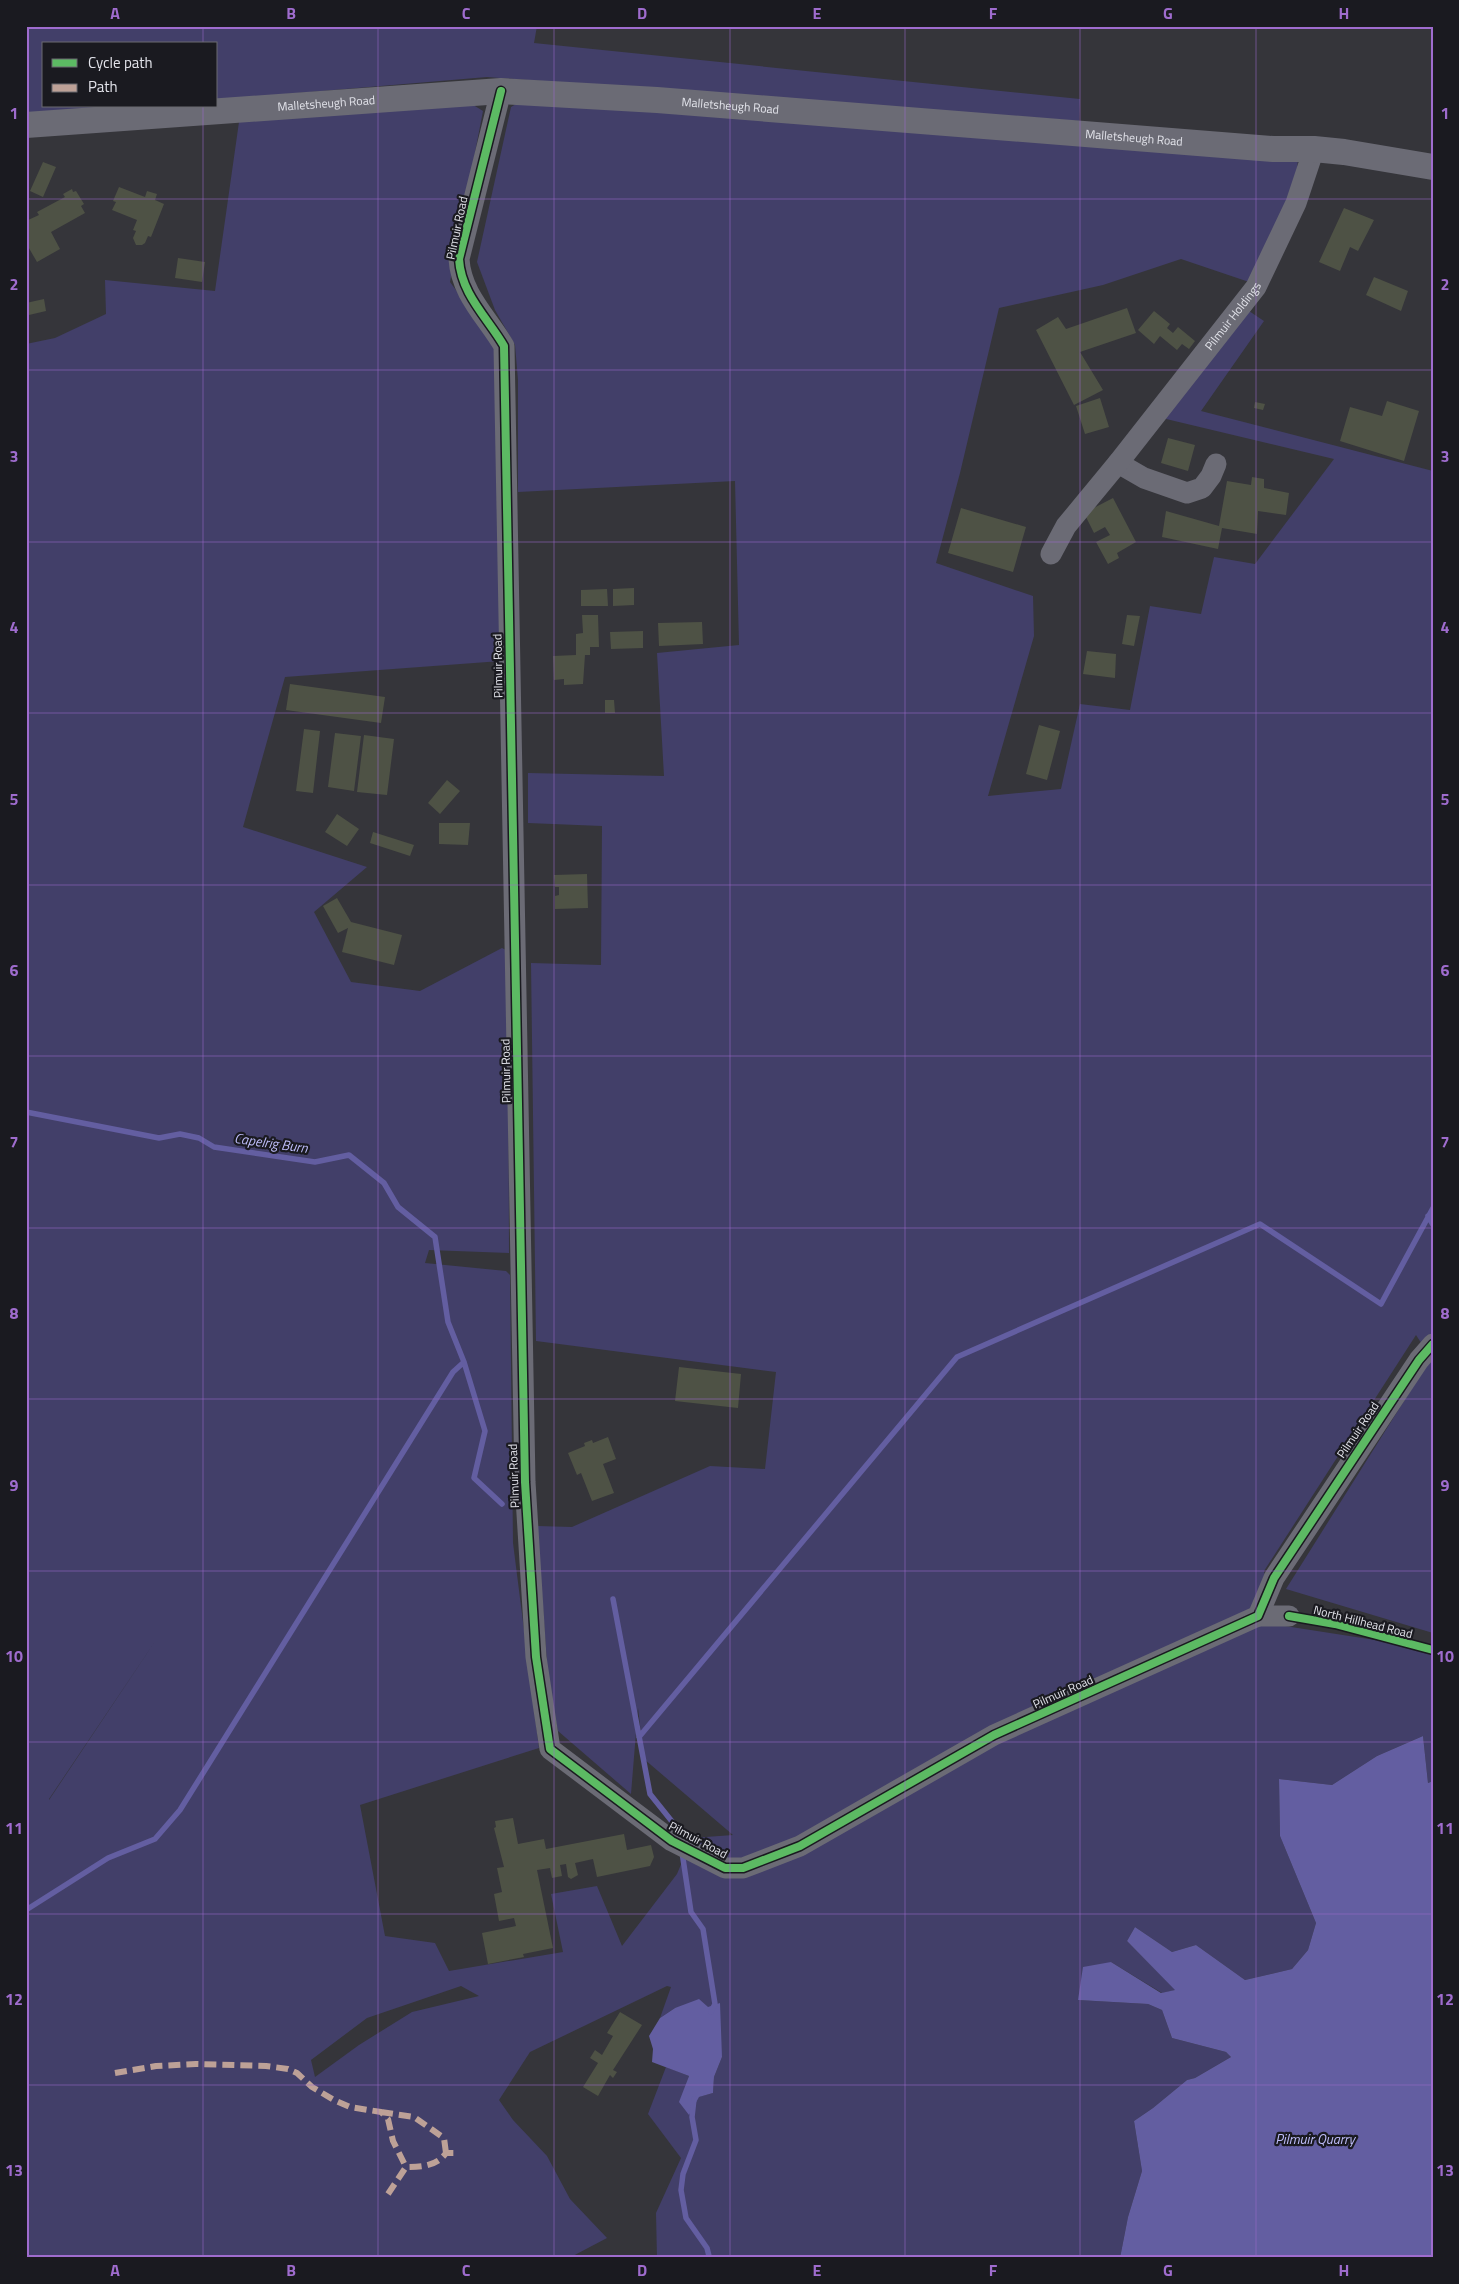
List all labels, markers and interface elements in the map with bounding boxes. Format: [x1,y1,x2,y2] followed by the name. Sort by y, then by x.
[110,1,120,25] text: A
[286,1,296,25] text: B
[462,1,471,25] text: C
[637,1,647,25] text: D
[813,1,822,25] text: E
[989,1,998,25] text: F
[1163,1,1173,25] text: G
[1339,1,1349,25] text: H
[42,42,218,108] legend
[88,51,153,74] text: Cycle path
[88,75,118,98] text: Path
[277,90,376,116] street label: Malletsheugh Road
[681,92,780,119] street label: Malletsheugh Road
[10,101,18,125] text: 1
[1441,101,1449,125] text: 1
[1085,124,1184,151] street label: Malletsheugh Road
[441,194,472,261] street label: Pilmuir Road
[10,272,18,296] text: 2
[1441,272,1449,296] text: 2
[1200,278,1266,354] street label: Pilmuir Holdings
[10,444,18,468] text: 3
[1441,444,1449,468] text: 3
[10,615,19,639] text: 4
[1441,615,1450,639] text: 4
[487,634,508,698] street label: Pilmuir Road
[10,787,19,811] text: 5
[1441,787,1450,811] text: 5
[10,958,19,982] text: 6
[1441,958,1450,982] text: 6
[495,1039,516,1103] street label: Pilmuir Road
[233,1127,310,1158] water label: Capelrig Burn
[10,1130,18,1154] text: 7
[1441,1130,1449,1154] text: 7
[10,1301,19,1325] text: 8
[1441,1301,1450,1325] text: 8
[1332,1398,1383,1462] street label: Pilmuir Road
[503,1444,524,1508] street label: Pilmuir Road
[10,1473,19,1497] text: 9
[1441,1473,1450,1497] text: 9
[1312,1600,1415,1643] street label: North Hillhead Road
[5,1644,23,1668] text: 10
[1436,1644,1454,1668] text: 10
[1030,1670,1096,1713] street label: Pilmuir Road
[5,1816,23,1840] text: 11
[665,1816,731,1863] street label: Pilmuir Road
[1436,1816,1454,1840] text: 11
[5,1987,23,2011] text: 12
[1436,1987,1454,2011] text: 12
[1275,2128,1357,2149] water label: Pilmuir Quarry
[5,2158,23,2182] text: 13
[1436,2158,1454,2182] text: 13
[110,2258,120,2282] text: A
[286,2258,296,2282] text: B
[462,2258,471,2282] text: C
[637,2258,647,2282] text: D
[813,2258,822,2282] text: E
[989,2258,998,2282] text: F
[1163,2258,1173,2282] text: G
[1339,2258,1349,2282] text: H

